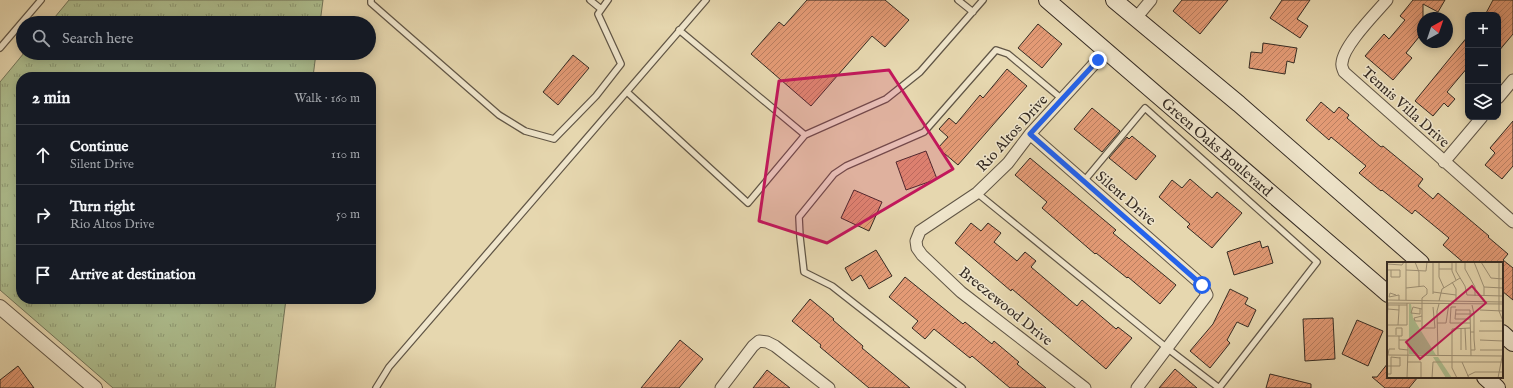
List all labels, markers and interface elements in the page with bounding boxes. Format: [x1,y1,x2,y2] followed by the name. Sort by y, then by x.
[1417,12,1453,48] north arrow
[1465,12,1501,120] map controls
[1465,12,1501,48] button: +
[16,16,376,60] search box
[30,27,52,49] icon: search
[62,29,133,48] text: Search here
[1465,48,1501,84] button: −
[1089,51,1107,69] route end
[1358,63,1454,152] street label: Tennis Villa Drive
[1465,84,1501,120] button: layers
[32,88,70,109] text: 2 min
[294,90,360,107] text: Walk · 160 m
[973,91,1052,176] street label: Rio Altos Drive
[1157,94,1277,202] street label: Green Oaks Boulevard
[70,137,128,156] text: Continue
[32,144,54,166] icon: ahead
[331,146,360,163] text: 110 m
[70,156,134,173] text: Silent Drive
[1092,167,1160,230] street label: Silent Drive
[70,197,135,216] text: Turn right
[32,204,54,226] icon: right
[336,206,360,223] text: 50 m
[70,216,155,233] text: Rio Altos Drive
[1387,262,1503,378] inset map
[955,263,1056,350] street label: Breezewood Drive
[32,264,54,286] icon: arrive
[70,265,196,284] text: Arrive at destination
[1193,276,1211,294] route start

